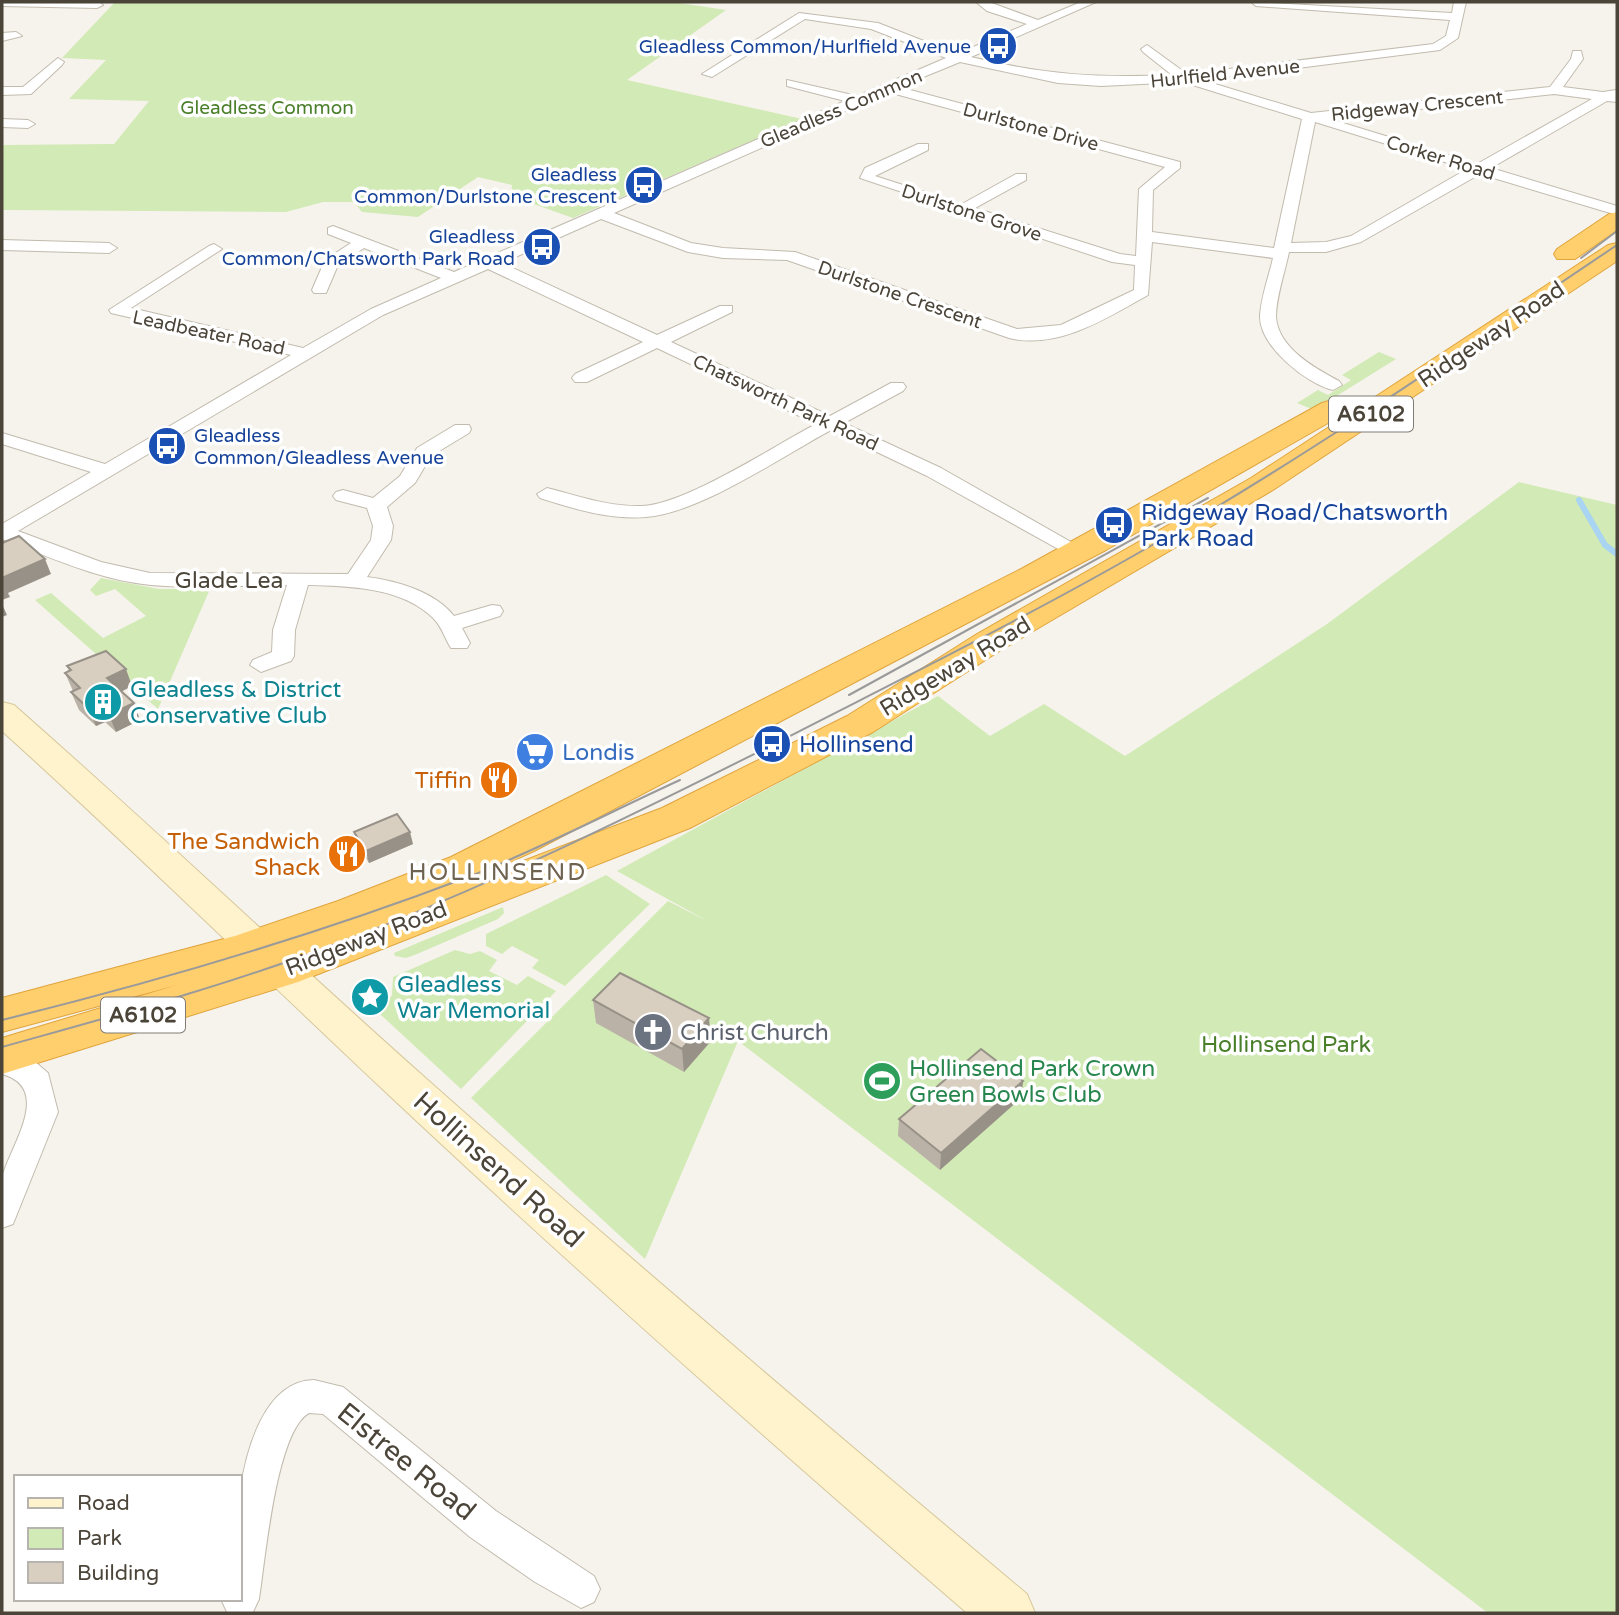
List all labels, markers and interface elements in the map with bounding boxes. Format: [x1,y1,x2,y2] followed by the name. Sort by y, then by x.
[977,25,1019,67] bus stop icon: Gleadless Common/Hurlfield Avenue
[639,36,971,58] place label: Gleadless Common/Hurlfield Avenue
[1149,55,1301,93] street label: Hurlfield Avenue
[757,65,926,153] street label: Gleadless Common
[1330,86,1504,126] street label: Ridgeway Crescent
[180,97,354,119] park label: Gleadless Common
[961,98,1101,156] street label: Durlstone Drive
[1384,131,1498,185] street label: Corker Road
[354,164,617,208] place label: Gleadless Common/Durlstone Crescent
[623,164,665,206] bus stop icon: Gleadless Common/Durlstone Crescent
[899,180,1045,246] street label: Durlstone Grove
[222,226,515,270] place label: Gleadless Common/Chatsworth Park Road
[521,226,563,268] bus stop icon: Gleadless Common/Chatsworth Park Road
[815,257,985,333] street label: Durlstone Crescent
[1413,275,1570,394] street label: Ridgeway Road
[130,306,287,360] street label: Leadbeater Road
[689,350,882,456] street label: Chatsworth Park Road
[1329,396,1413,432] road number: A6102
[146,425,188,467] bus stop icon: Gleadless Common/Gleadless Avenue
[194,425,444,469] place label: Gleadless Common/Gleadless Avenue
[1141,499,1448,553] place label: Ridgeway Road/Chatsworth Park Road
[1093,504,1135,546] bus stop icon: Ridgeway Road/Chatsworth Park Road
[175,567,283,595] street label: Glade Lea
[875,611,1036,723] street label: Ridgeway Road
[130,676,342,730] place label: Gleadless & District Conservative Club
[82,681,124,723] building icon: Gleadless & District Conservative Club
[751,723,793,765] bus stop icon: Hollinsend
[514,731,556,773] supermarket icon: Londis
[799,731,914,759] place label: Hollinsend
[562,739,635,767] place label: Londis
[478,759,520,801] restaurant icon: Tiffin
[415,767,472,795] place label: Tiffin
[167,828,320,882] place label: The Sandwich Shack
[326,833,368,875] restaurant icon: The Sandwich Shack
[409,858,587,887] district label: HOLLINSEND
[282,895,451,983] street label: Ridgeway Road
[397,971,550,1025] place label: Gleadless War Memorial
[349,976,391,1018] place icon: Gleadless War Memorial
[101,998,185,1032] road number: A6102
[632,1011,674,1053] church icon: Christ Church
[680,1019,829,1047] place label: Christ Church
[1201,1031,1371,1059] park label: Hollinsend Park
[909,1055,1155,1109] place label: Hollinsend Park Crown Green Bowls Club
[861,1060,903,1102] sports icon: Hollinsend Park Crown Green Bowls Club
[406,1084,590,1255] street label: Hollinsend Road
[330,1396,483,1528] street label: Elstree Road
[14,1475,242,1601] legend
[77,1491,130,1516] text: Road
[77,1526,122,1551] text: Park
[77,1561,159,1586] text: Building

